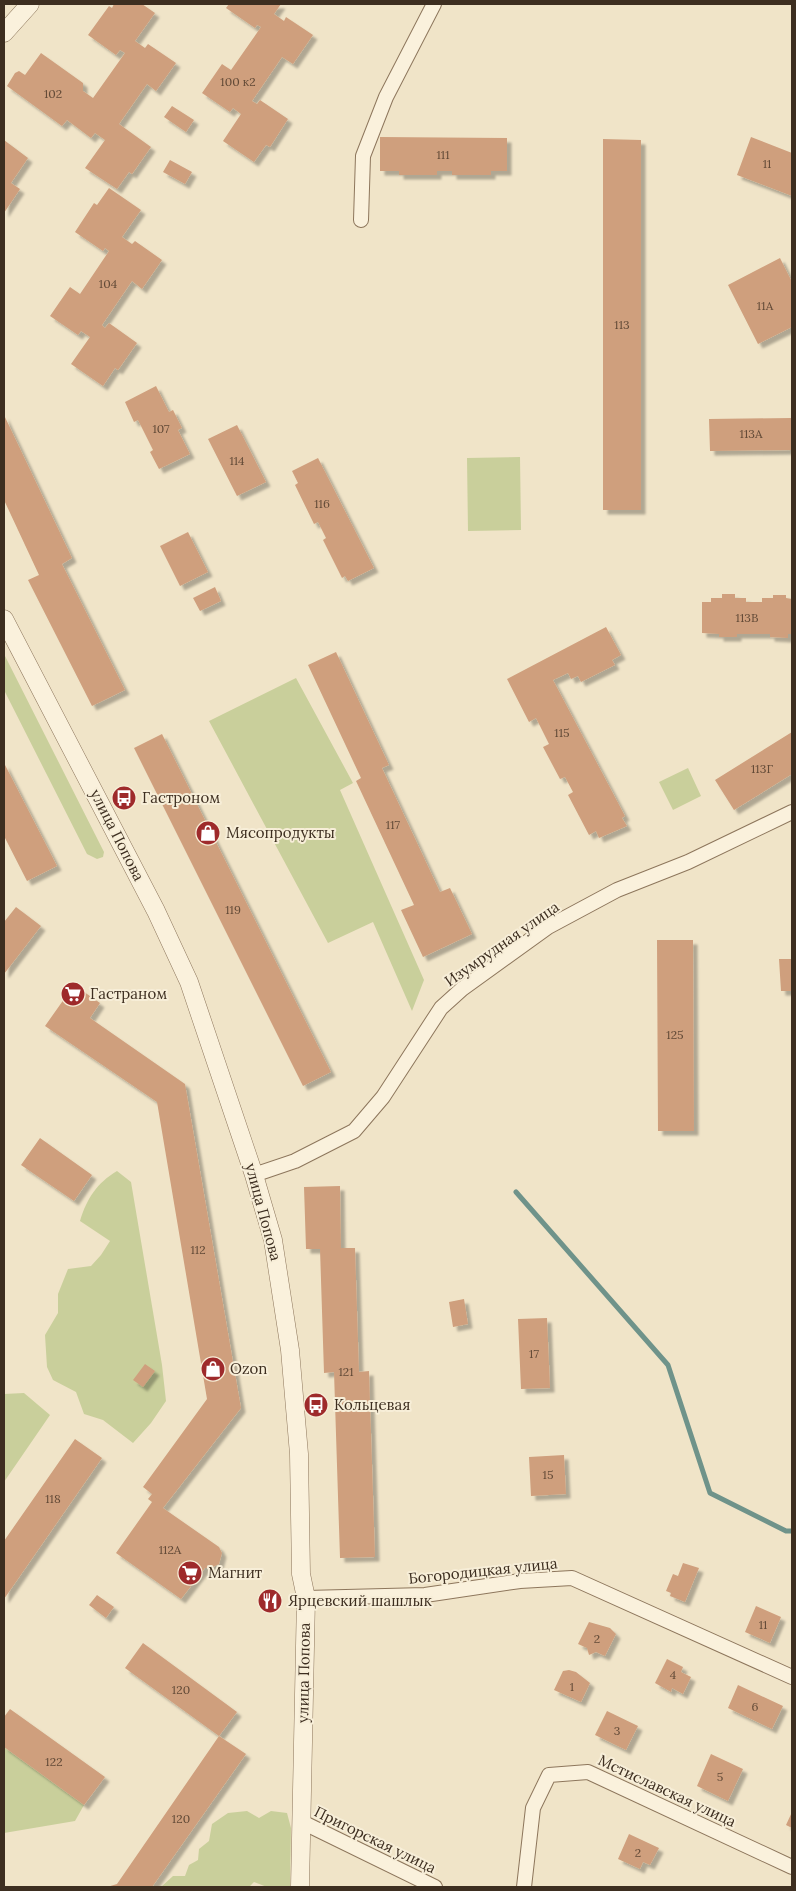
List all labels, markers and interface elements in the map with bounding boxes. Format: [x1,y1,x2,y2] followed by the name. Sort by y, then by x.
[220,74,256,89] house number: 100 к2
[44,86,62,101] house number: 102
[436,147,450,162] house number: 111
[763,156,771,171] house number: 11
[99,276,118,291] house number: 104
[757,298,774,313] house number: 11А
[614,317,630,332] house number: 113
[152,421,170,436] house number: 107
[740,426,763,441] house number: 113А
[229,453,245,468] house number: 114
[314,496,330,511] house number: 116
[736,610,758,625] house number: 113В
[554,725,570,740] house number: 115
[751,761,773,776] house number: 113Г
[111,785,137,811] bus stop icon: Гастроном
[86,786,149,884] street label: улица Попова
[142,788,220,807] place label: Гастроном
[386,817,401,832] house number: 117
[195,820,221,846] shop icon: Мясопродукты
[226,823,335,842] place label: Мясопродукты
[441,897,563,990] street label: Изумрудная улица
[225,902,241,917] house number: 119
[60,981,86,1007] supermarket icon: Гастраном
[90,984,167,1003] place label: Гастраном
[666,1027,684,1042] house number: 125
[241,1161,286,1263] street label: улица Попова
[190,1242,206,1257] house number: 112
[529,1346,539,1361] house number: 17
[200,1356,226,1382] shop icon: Ozon
[230,1359,267,1378] place label: Ozon
[338,1364,354,1379] house number: 121
[303,1392,329,1418] bus stop icon: Кольцевая
[334,1395,410,1414] place label: Кольцевая
[543,1467,553,1482] house number: 15
[45,1491,61,1506] house number: 118
[159,1542,182,1557] house number: 112А
[408,1553,559,1588] street label: Богородицкая улица
[177,1560,203,1586] supermarket icon: Магнит
[208,1563,263,1582] place label: Магнит
[257,1588,283,1614] restaurant icon: Ярцевский шашлык
[288,1591,432,1610] place label: Ярцевский шашлык
[759,1617,767,1632] house number: 11
[293,1622,314,1723] street label: улица Попова
[594,1631,600,1646] house number: 2
[670,1667,677,1682] house number: 4
[570,1679,574,1694] house number: 1
[172,1682,190,1697] house number: 120
[752,1699,759,1714] house number: 6
[614,1723,621,1738] house number: 3
[595,1750,739,1831] street label: Мстиславская улица
[45,1754,63,1769] house number: 122
[717,1769,723,1784] house number: 5
[311,1802,439,1877] street label: Пригорская улица
[172,1811,190,1826] house number: 120
[635,1845,641,1860] house number: 2

